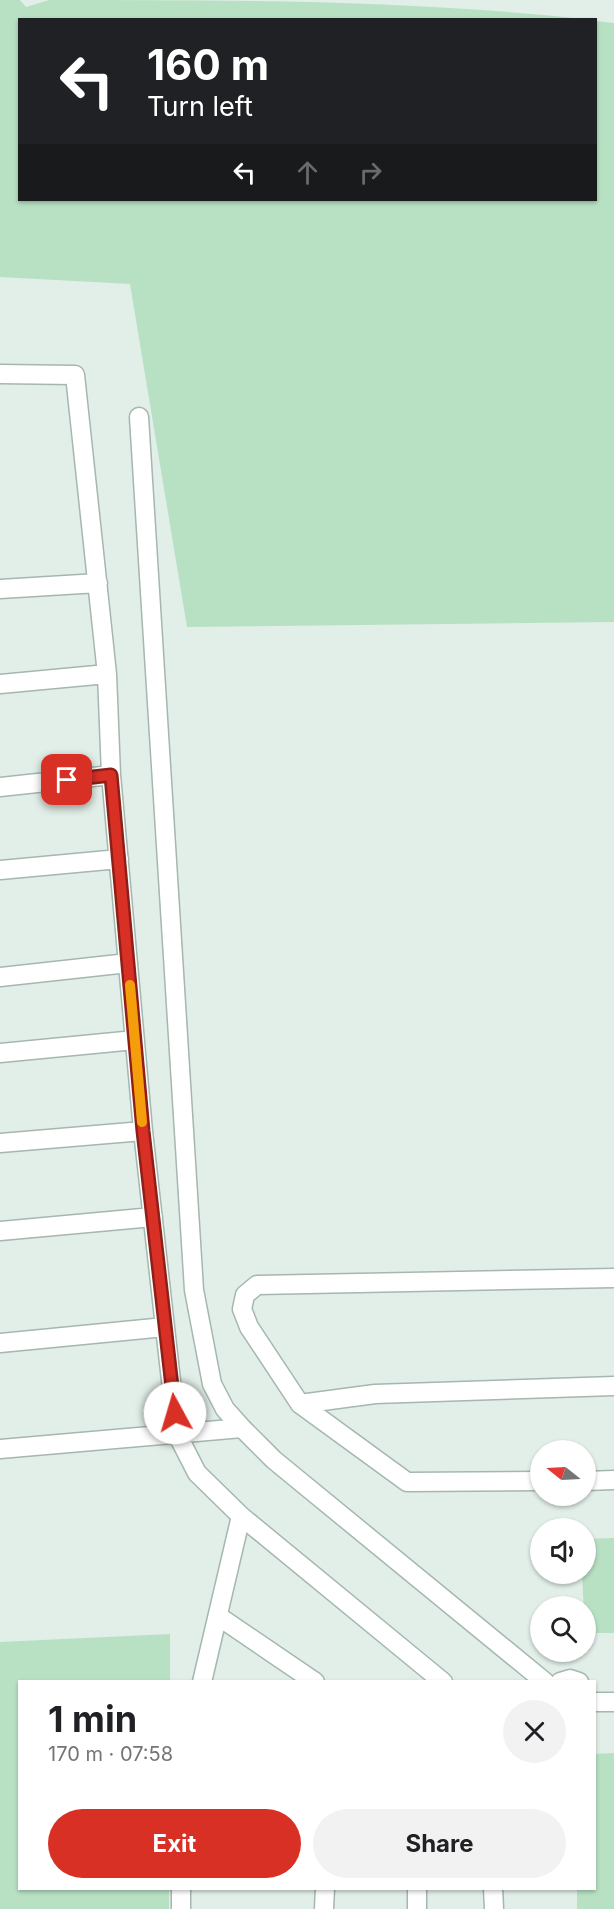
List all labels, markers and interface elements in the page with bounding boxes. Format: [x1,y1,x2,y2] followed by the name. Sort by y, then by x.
[147,39,269,90] text: 160 m
[48,42,126,120] icon: left
[147,90,253,123] text: Turn left
[228,156,261,189] icon: left
[291,156,324,189] icon: ahead
[354,156,387,189] icon: right
[41,754,92,805] pin
[50,763,83,796] icon: arrive
[143,1381,207,1445] position arrow
[530,1440,596,1506] north arrow
[530,1440,596,1662] map controls
[530,1518,596,1584] button: sound
[530,1596,596,1662] button: search
[48,1697,137,1741] text: 1 min
[503,1700,566,1763] button: close
[48,1742,173,1766] text: 170 m · 07:58
[48,1809,301,1878] button: Exit
[313,1809,566,1878] button: Share

